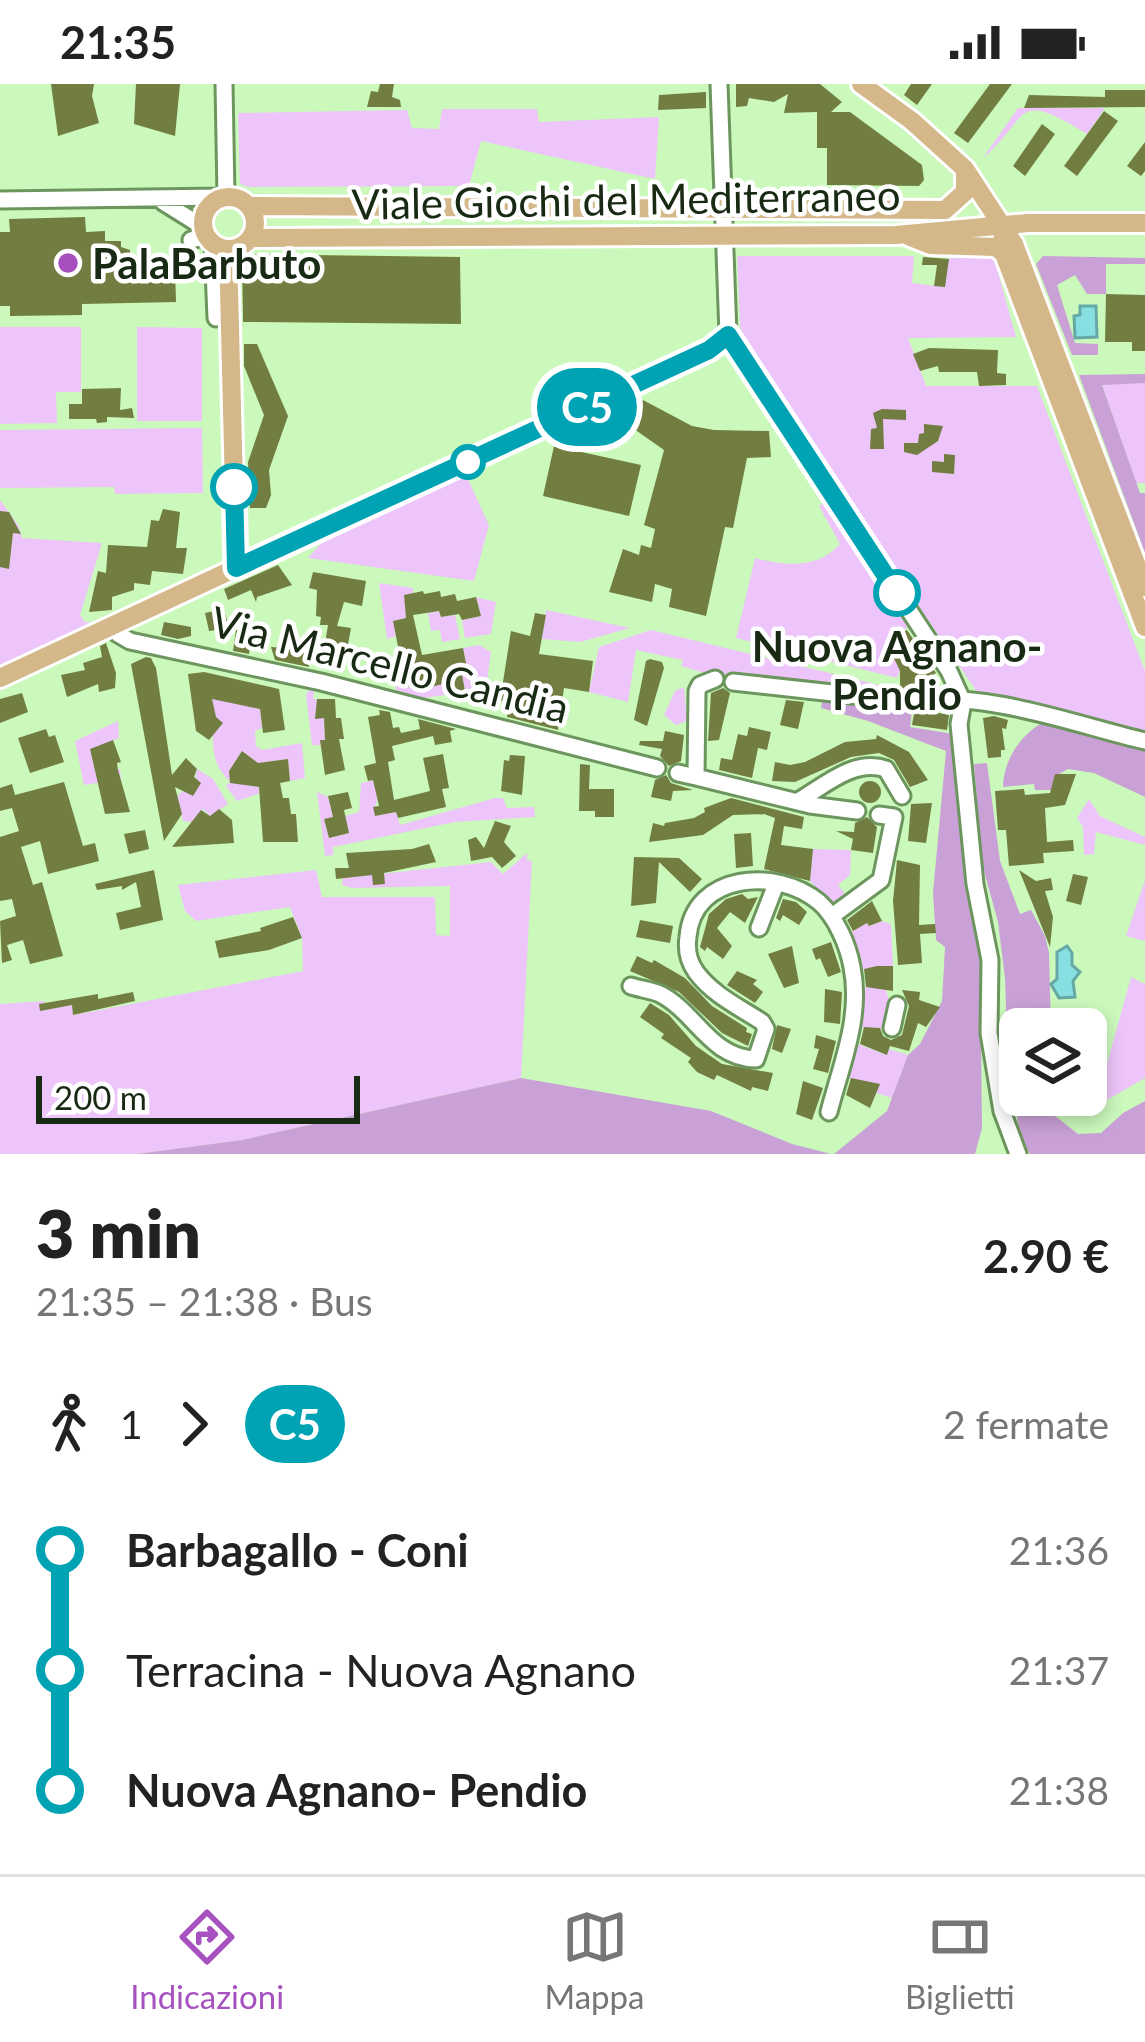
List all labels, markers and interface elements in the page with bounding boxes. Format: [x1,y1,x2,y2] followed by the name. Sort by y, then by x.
[60,15,176,69] text: 21:35
[351,169,901,229] street label: Viale Giochi del Mediterraneo
[92,238,321,288] place label: PalaBarbuto
[55,250,81,276] marker: PalaBarbuto
[533,368,641,446] line badge: C5
[561,382,613,432] text: C5
[452,446,484,478] unlabelled marker
[212,465,256,509] unlabelled marker
[875,571,919,615] marker: Nuova Agnano- Pendio
[206,595,574,733] street label: Via Marcello Candia
[752,621,1042,719] place label: Nuova Agnano- Pendio
[999,1008,1107,1116] map controls
[999,1008,1107,1116] button: layers
[36,1070,360,1123] scale bar
[54,1077,147,1117] text: 200 m
[36,1193,201,1272] text: 3 min
[983,1229,1109,1283] text: 2.90 €
[36,1278,373,1324] text: 21:35 – 21:38 · Bus
[36,1391,102,1457] icon: walk
[161,1391,227,1457] icon: forward
[269,1399,321,1449] text: C5
[120,1401,143,1447] text: 1
[943,1401,1109,1447] text: 2 fermate
[126,1523,469,1577] text: Barbagallo - Coni
[1009,1527,1109,1573] text: 21:36
[126,1643,636,1697] text: Terracina - Nuova Agnano
[1009,1647,1109,1693] text: 21:37
[126,1763,587,1817] text: Nuova Agnano- Pendio
[1009,1767,1109,1813] text: 21:38
[130,1904,284,2016] tab: Indicazioni
[545,1904,644,2016] tab: Mappa
[905,1904,1015,2016] tab: Biglietti

